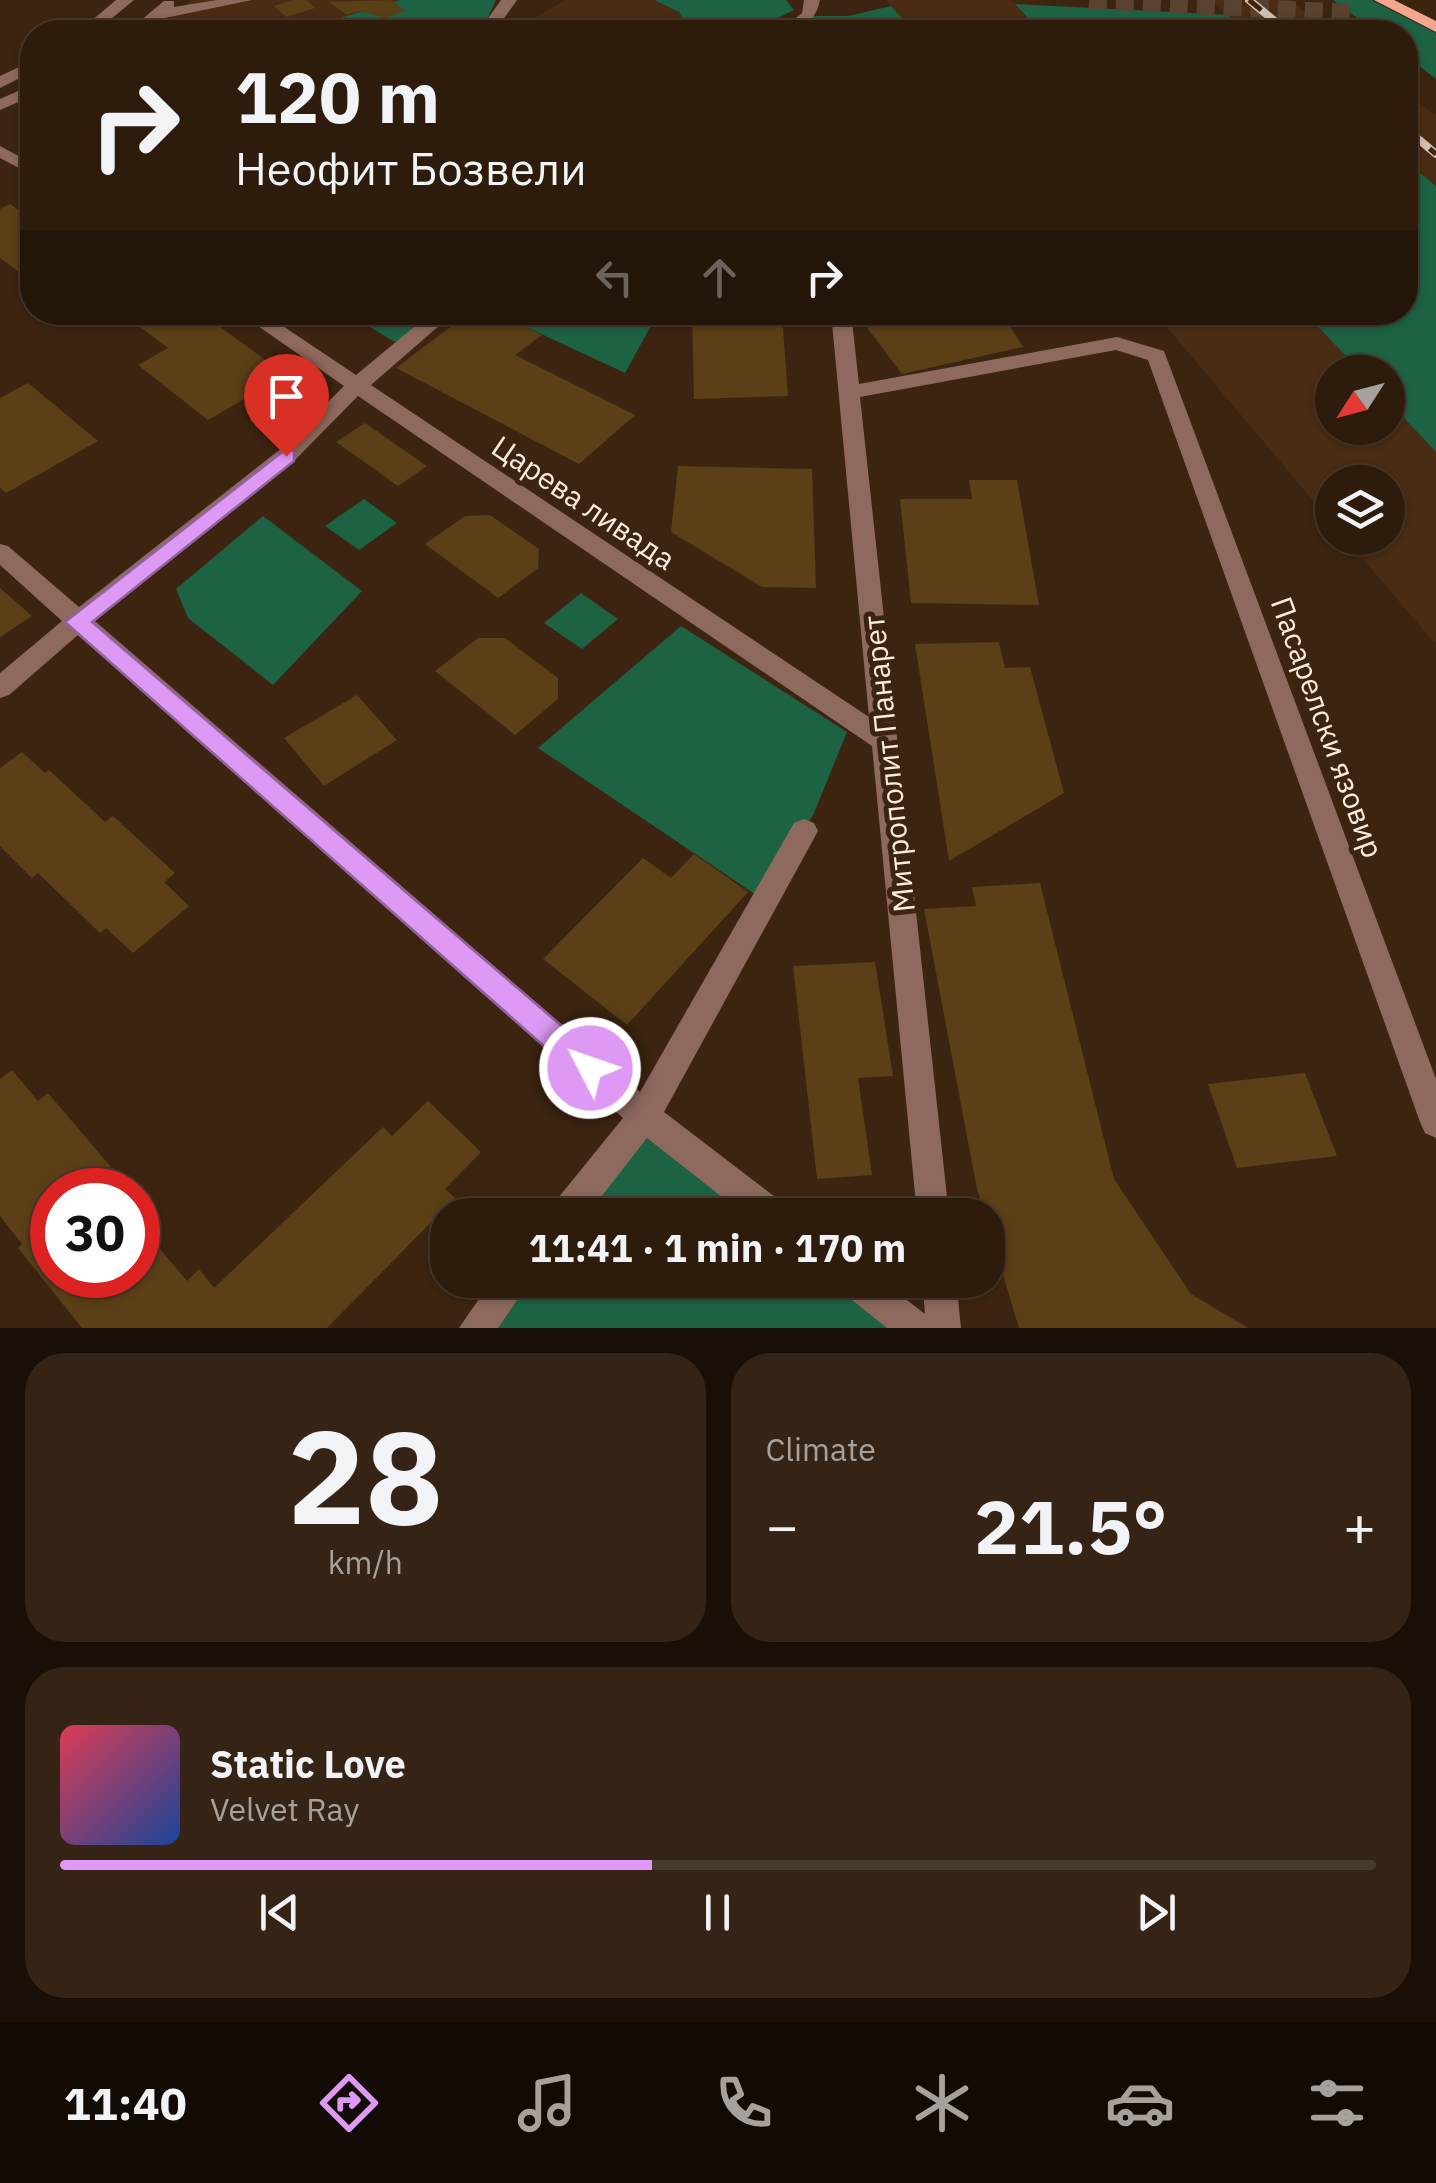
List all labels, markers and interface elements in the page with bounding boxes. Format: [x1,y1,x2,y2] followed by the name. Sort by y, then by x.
[235,51,440,142] text: 120 m
[70,60,200,190] icon: right
[235,139,587,197] text: Неофит Бозвели
[587,250,642,305] icon: left
[692,250,747,305] icon: ahead
[797,250,852,305] icon: right
[244,354,329,457] pin
[1315,355,1405,445] north arrow
[1315,355,1405,555] map controls
[259,369,314,424] icon: arrive
[485,426,683,578] street label: Царева ливада
[1315,465,1405,555] button: layers
[1263,591,1393,863] street label: Пасарелски язовир
[853,614,923,914] street label: Митрополит Панарет
[538,1016,642,1120] position arrow
[30,1168,160,1298] speed limit sign: 30
[529,1223,906,1272] text: 11:41 · 1 min · 170 m
[287,1391,443,1560] text: 28
[766,1428,876,1470] text: Climate
[974,1477,1168,1575] text: 21.5°
[766,1490,799,1561] text: −
[1343,1490,1376,1561] text: +
[328,1541,403,1583] text: km/h
[210,1739,406,1788] text: Static Love
[210,1788,359,1830] text: Velvet Ray
[252,1885,307,1940] icon: previous
[690,1885,745,1940] icon: pause
[1129,1885,1184,1940] icon: next
[314,2068,384,2138] icon: directions
[512,2068,582,2138] icon: music
[709,2068,779,2138] icon: phone
[907,2068,977,2138] icon: climate
[1105,2068,1175,2138] icon: car
[1302,2068,1372,2138] icon: filters
[64,2074,187,2132] text: 11:40

